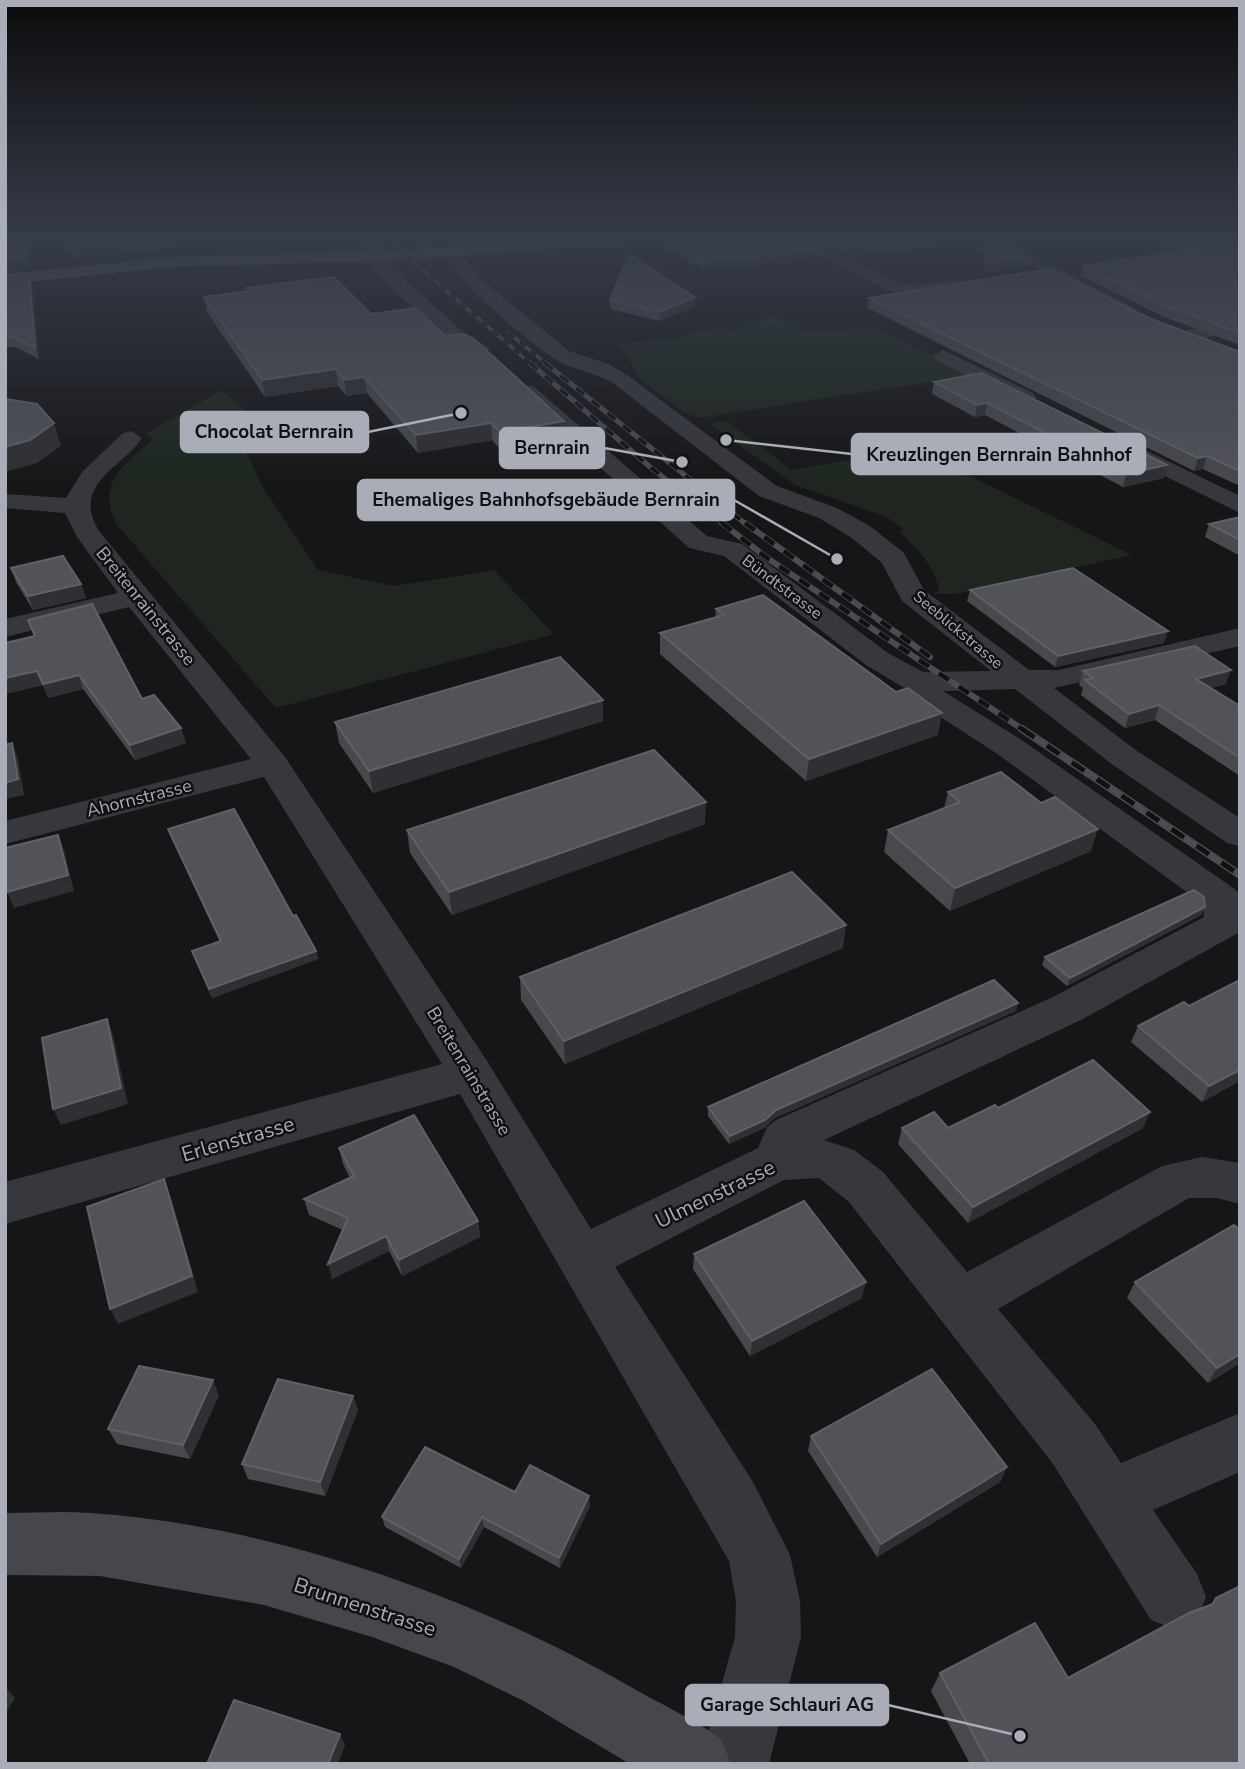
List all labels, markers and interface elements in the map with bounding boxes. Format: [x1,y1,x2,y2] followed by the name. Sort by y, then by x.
[181,412,368,452] callout: Chocolat Bernrain
[194,419,354,445] text: Chocolat Bernrain
[500,428,604,468] callout: Bernrain
[852,434,1145,474] callout: Kreuzlingen Bernrain Bahnhof
[514,435,590,461] text: Bernrain
[866,442,1133,468] text: Kreuzlingen Bernrain Bahnhof
[358,480,734,520] callout: Ehemaliges Bahnhofsgebäude Bernrain
[372,487,720,513] text: Ehemaliges Bahnhofsgebäude Bernrain
[91,542,201,670] street label: Breitenrainstrasse
[737,550,827,624] street label: Bündtstrasse
[908,586,1008,674] street label: Seeblickstrasse
[84,773,194,823] street label: Ahornstrasse
[421,1002,517,1140] street label: Breitenrainstrasse
[178,1110,298,1168] street label: Erlenstrasse
[651,1153,779,1235] street label: Ulmenstrasse
[290,1571,440,1643] street label: Brunnenstrasse
[686,1685,888,1725] callout: Garage Schlauri AG
[700,1692,874,1718] text: Garage Schlauri AG

